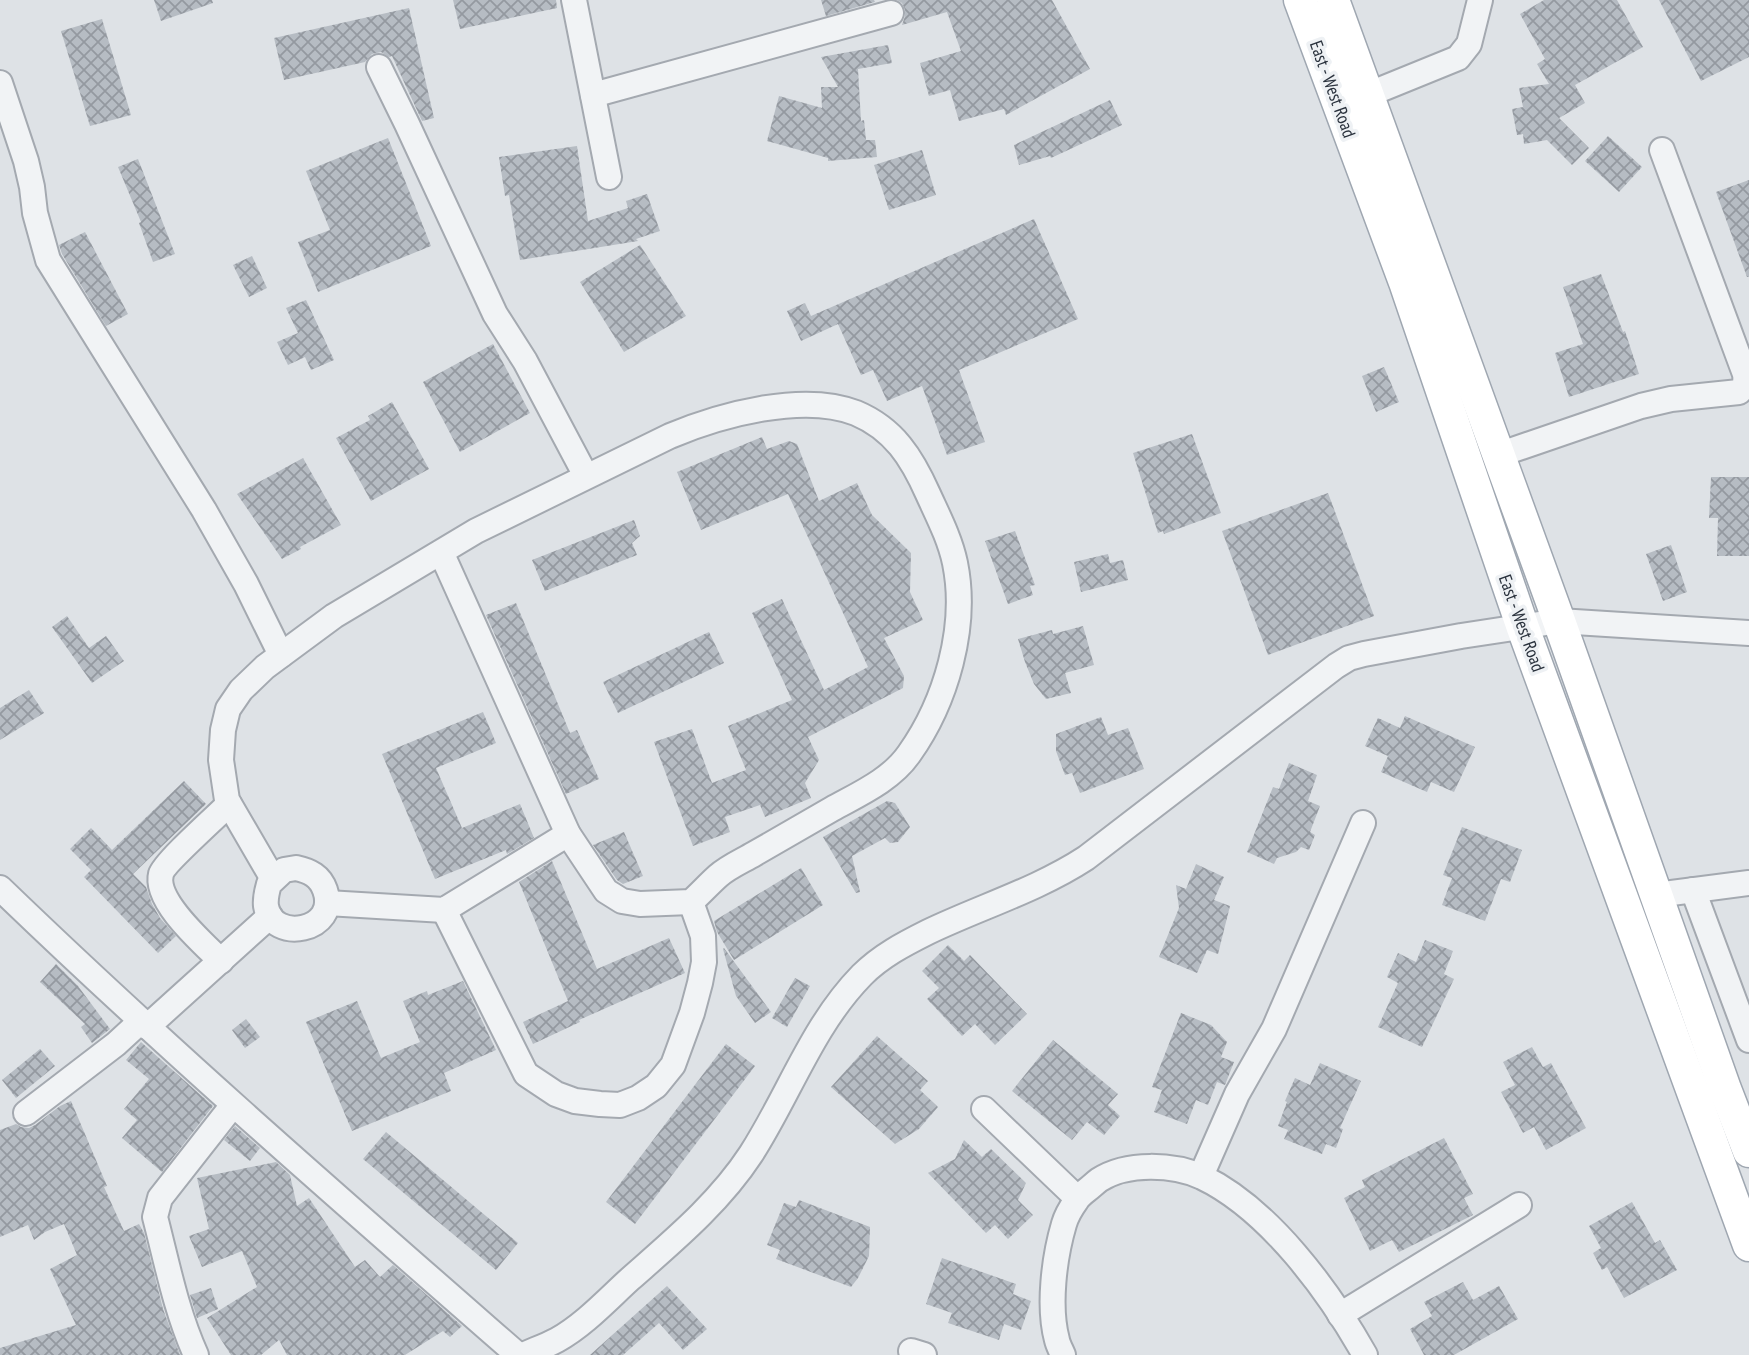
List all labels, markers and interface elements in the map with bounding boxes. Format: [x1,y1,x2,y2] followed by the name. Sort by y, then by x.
[1305,37,1361,141] street label: East - West Road
[1494,571,1550,675] street label: East - West Road

